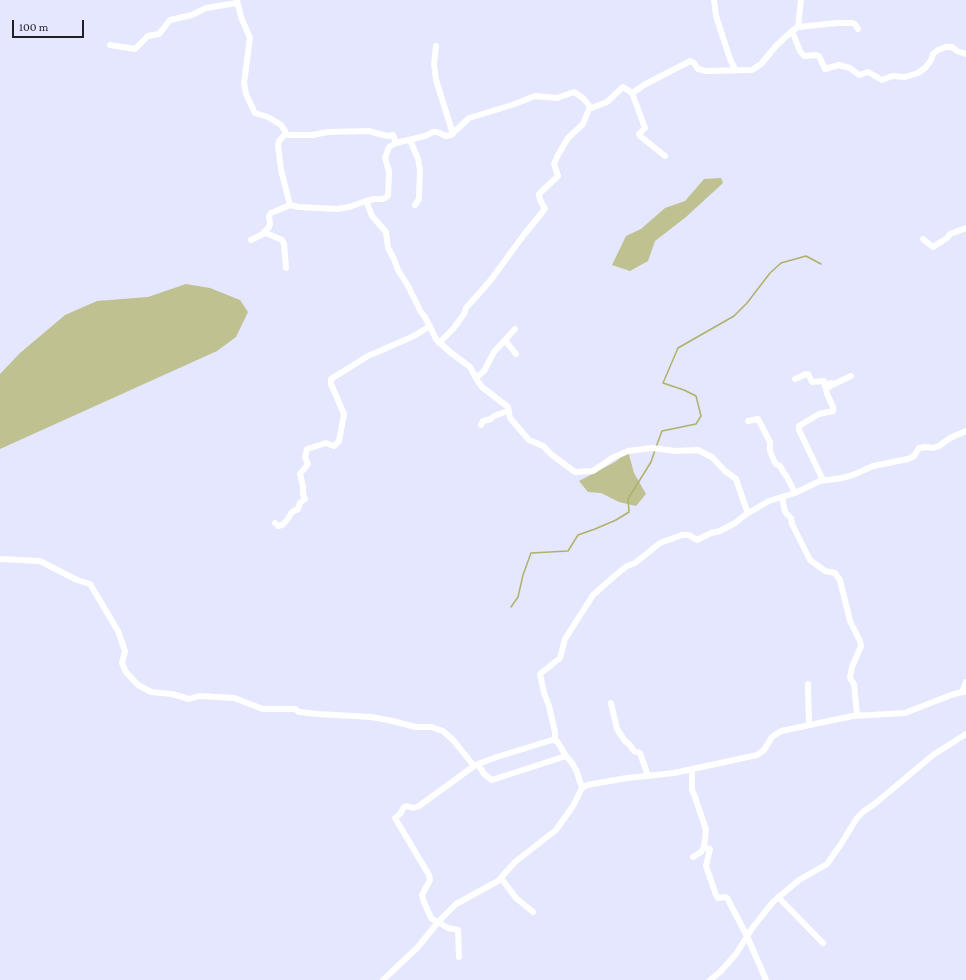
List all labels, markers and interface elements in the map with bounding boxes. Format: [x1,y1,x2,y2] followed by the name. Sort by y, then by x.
[14,12,86,38] scale bar
[19,20,48,34] text: 100 m

